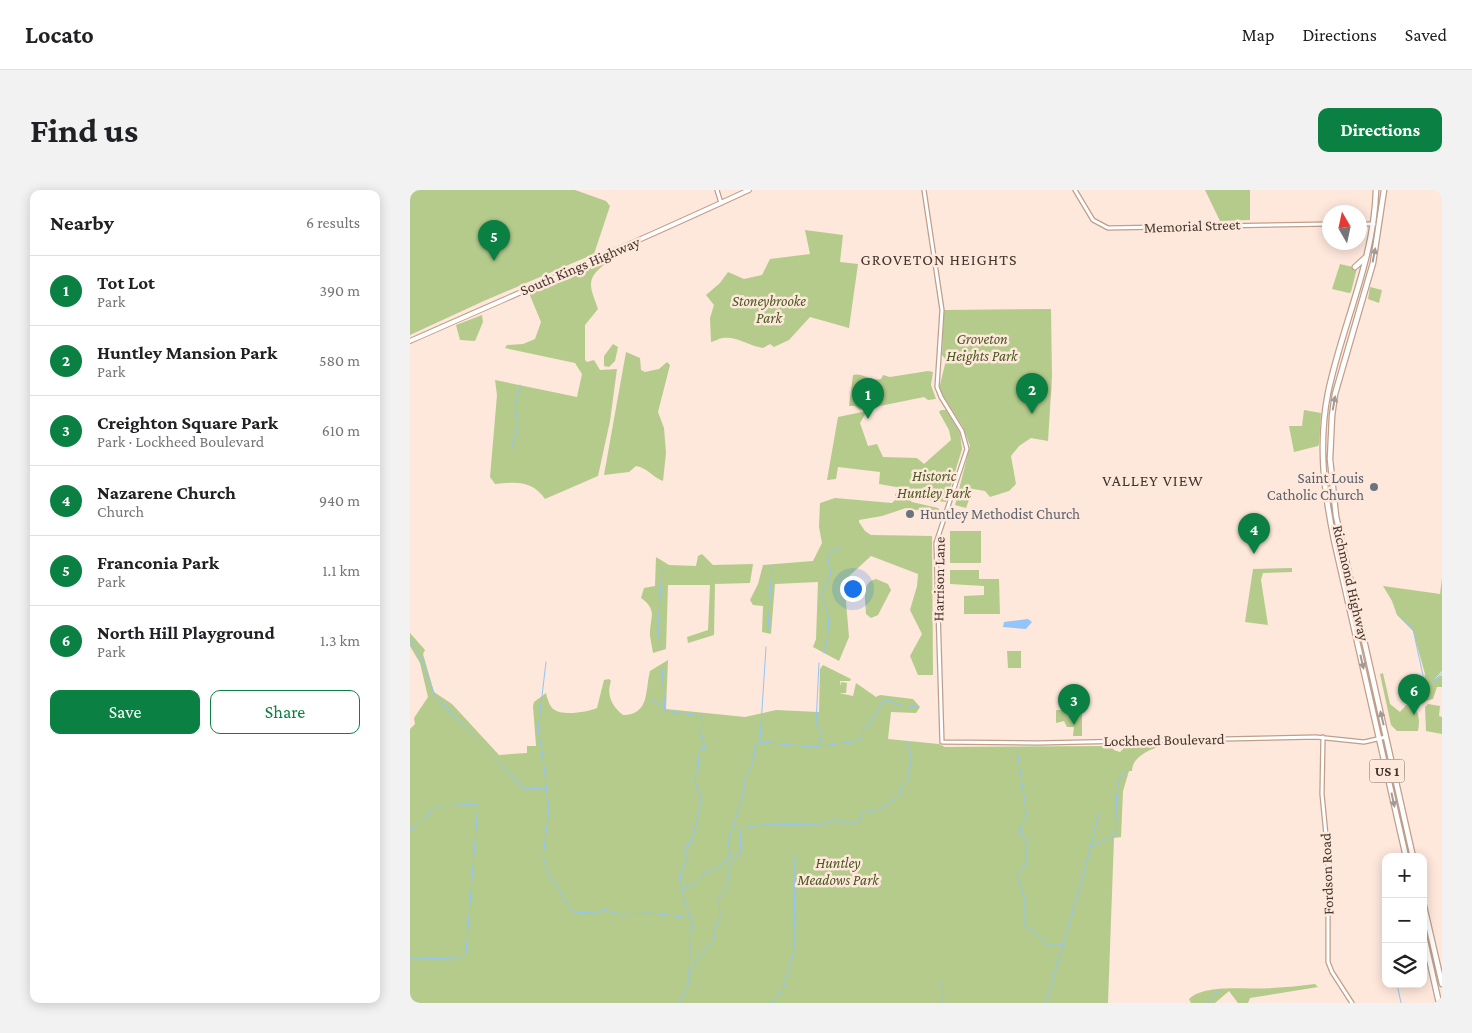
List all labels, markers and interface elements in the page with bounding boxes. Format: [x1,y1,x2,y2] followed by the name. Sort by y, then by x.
[25,21,94,48] text: Locato
[1242,25,1274,45] text: Map
[1302,25,1377,45] text: Directions
[1405,25,1447,45] text: Saved
[1318,108,1442,152] button: Directions
[30,111,138,150] text: Find us
[1322,205,1367,250] north arrow
[50,211,114,235] text: Nearby
[306,214,360,231] text: 6 results
[1143,216,1242,236] street label: Memorial Street
[478,220,510,261] pin: 5
[518,234,643,299] street label: South Kings Highway
[1371,246,1379,262] one-way arrow
[861,251,1017,268] district label: GROVETON HEIGHTS
[97,272,155,293] text: Tot Lot
[63,282,69,299] text: 1
[319,282,360,299] text: 390 m
[97,293,125,310] text: Park
[732,293,806,326] park label: Stoneybrooke Park
[946,331,1019,365] park label: Groveton Heights Park
[97,342,277,363] text: Huntley Mansion Park
[62,352,70,369] text: 2
[319,352,360,369] text: 580 m
[97,363,125,380] text: Park
[1016,373,1048,414] pin: 2
[852,378,884,419] pin: 1
[1330,395,1338,411] one-way arrow
[97,412,278,433] text: Creighton Square Park
[62,422,70,439] text: 3
[322,422,360,439] text: 610 m
[97,433,264,450] text: Park · Lockheed Boulevard
[897,468,972,502] park label: Historic Huntley Park
[1267,470,1364,503] place label: Saint Louis Catholic Church
[1102,472,1204,489] district label: VALLEY VIEW
[1368,481,1380,493] marker: Saint Louis Catholic Church
[97,482,236,503] text: Nazarene Church
[62,492,70,509] text: 4
[319,492,360,509] text: 940 m
[97,503,144,520] text: Church
[920,506,1080,523] place label: Huntley Methodist Church
[904,508,916,520] marker: Huntley Methodist Church
[1238,513,1270,554] pin: 4
[1329,523,1372,643] street label: Richmond Highway
[930,536,948,621] street label: Harrison Lane
[97,552,219,573] text: Franconia Park
[62,562,70,579] text: 5
[322,562,360,579] text: 1.1 km
[97,573,125,590] text: Park
[840,576,866,602] your location
[97,622,275,643] text: North Hill Playground
[62,632,70,649] text: 6
[320,632,360,649] text: 1.3 km
[97,643,125,660] text: Park
[1358,654,1366,669] one-way arrow
[1398,674,1430,715] pin: 6
[1058,684,1090,725] pin: 3
[50,690,200,734] button: Save
[210,690,360,734] button: Share
[1378,710,1386,725] one-way arrow
[1103,731,1225,749] street label: Lockheed Boulevard
[1370,760,1404,782] road number: US 1
[1389,793,1397,808] one-way arrow
[1318,833,1336,915] street label: Fordson Road
[1382,853,1427,988] map controls
[1382,853,1427,898] button: +
[796,855,880,888] park label: Huntley Meadows Park
[1382,898,1427,943] button: −
[1382,943,1427,988] button: layers

